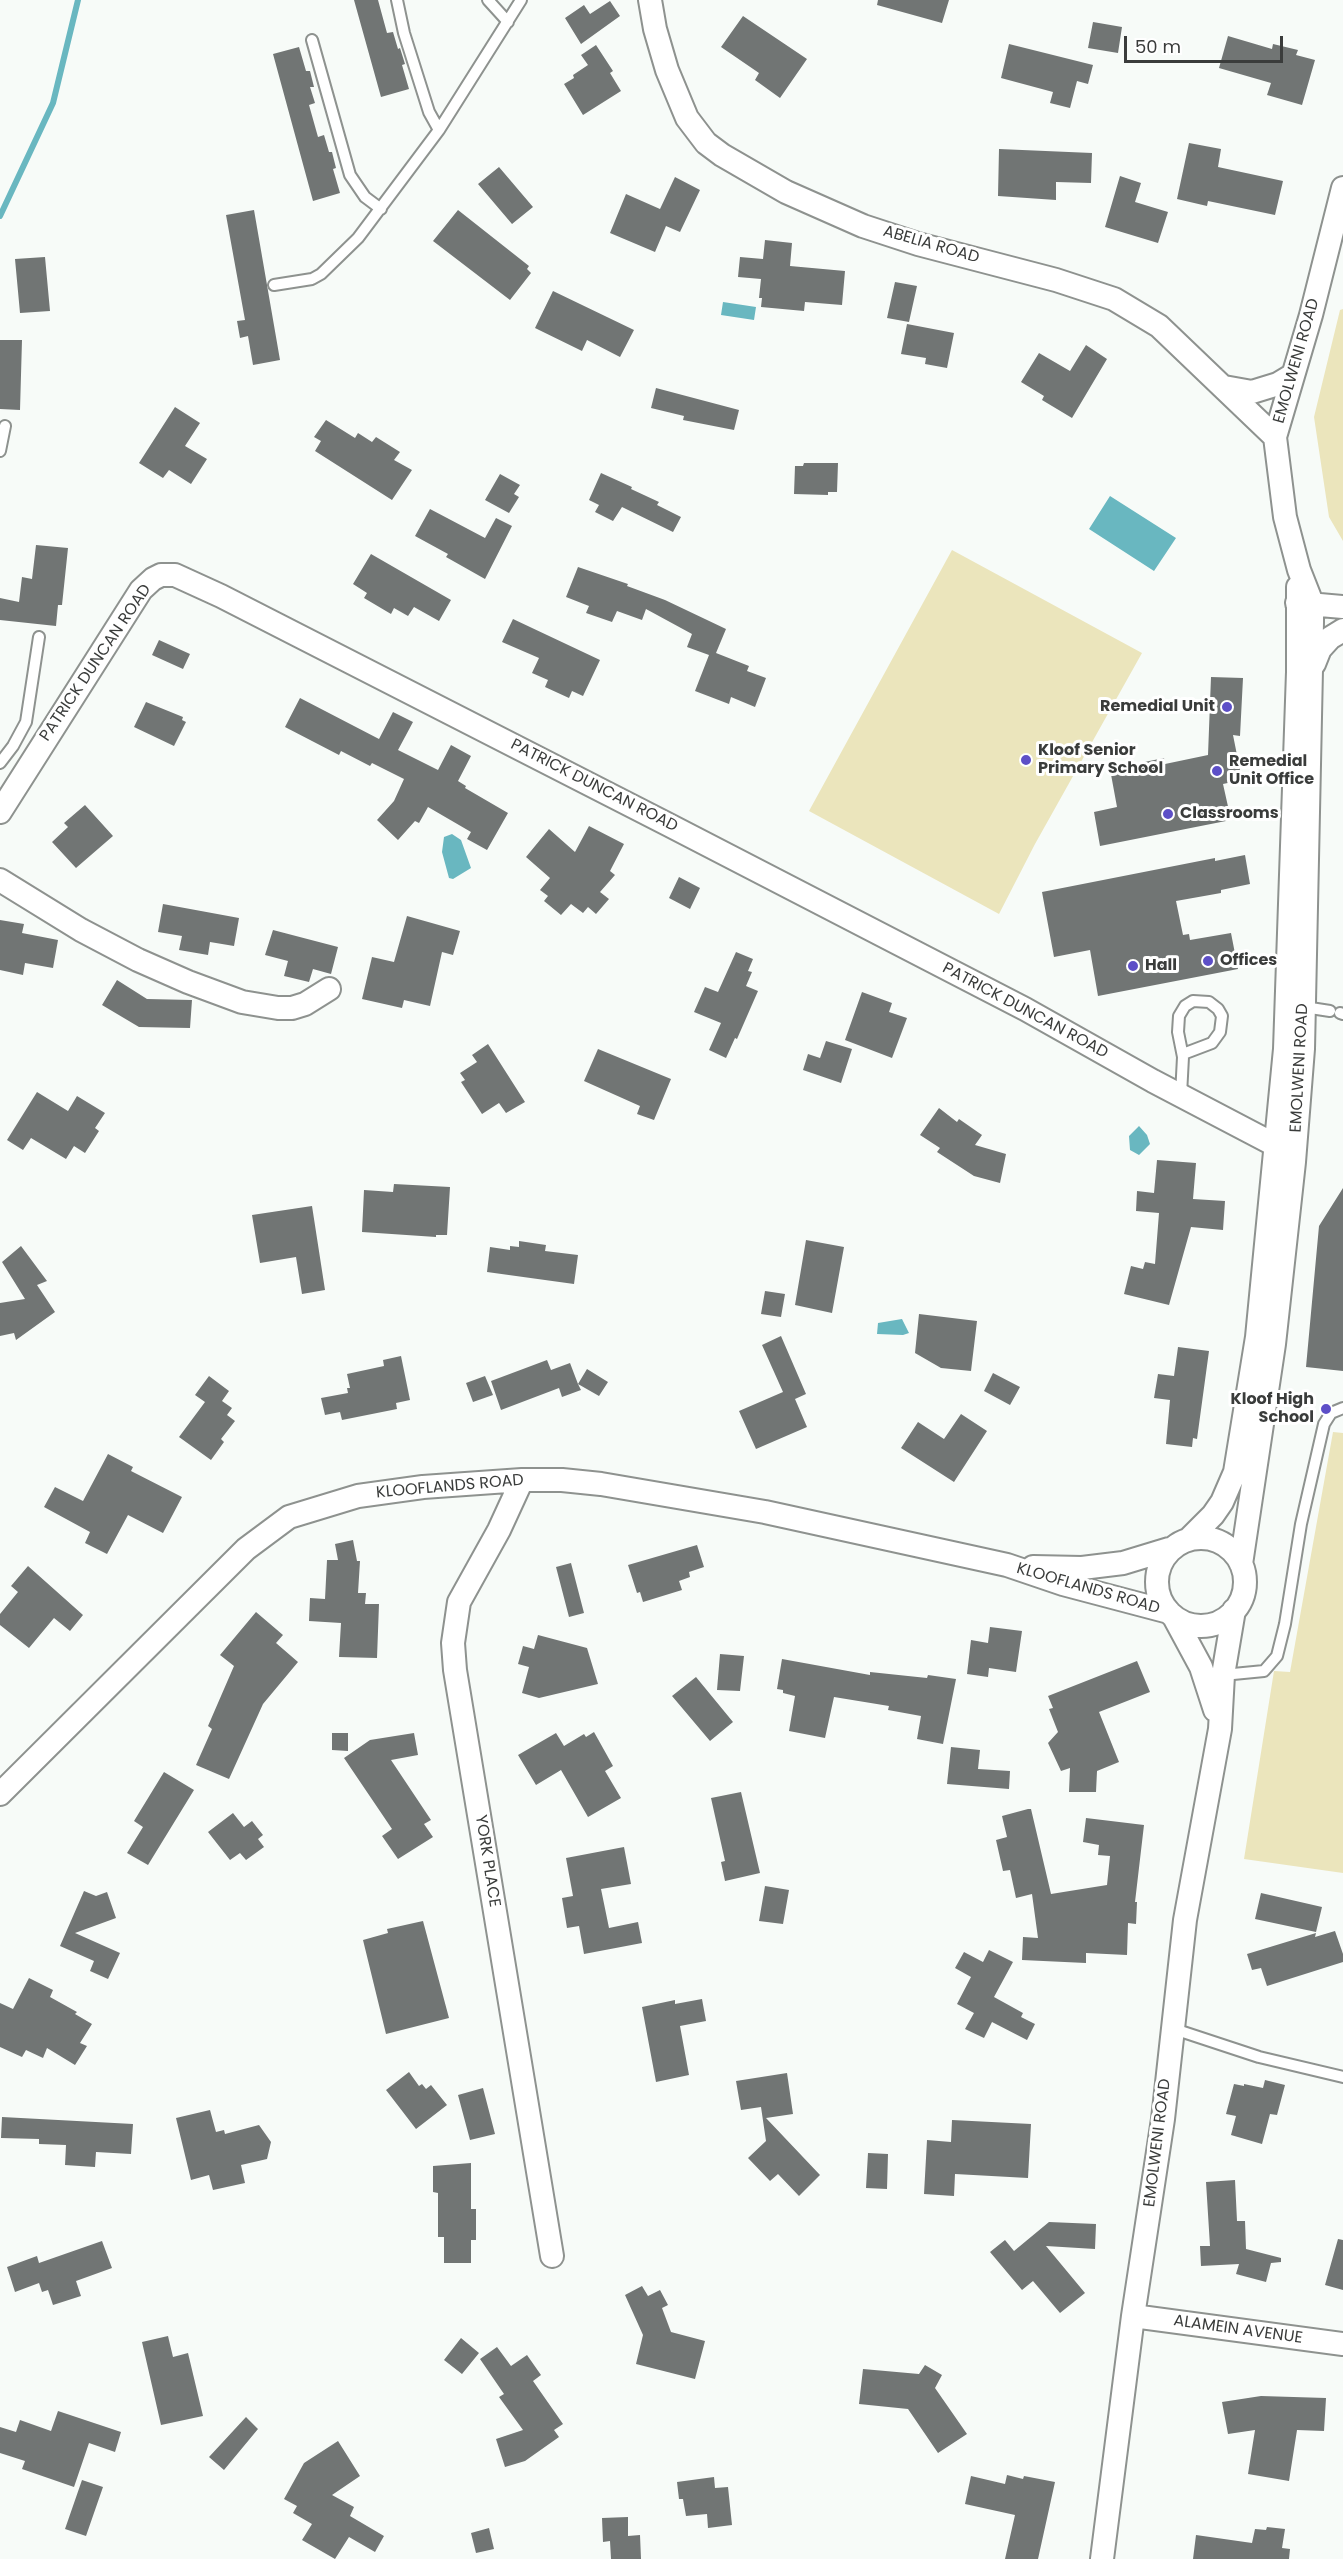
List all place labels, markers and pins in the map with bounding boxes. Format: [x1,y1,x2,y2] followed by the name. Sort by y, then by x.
[1100,697,1215,717] place label: Remedial Unit
[1220,700,1234,714] marker: Remedial Unit
[1038,741,1163,779] place label: Kloof Senior Primary School
[1229,752,1314,790] place label: Remedial Unit Office
[1019,753,1033,767] marker: Kloof Senior Primary School
[1210,764,1224,778] marker: Remedial Unit Office
[1180,804,1279,824] place label: Classrooms
[1161,807,1175,821] marker: Classrooms
[1220,951,1277,971] place label: Offices
[1201,954,1215,968] marker: Offices
[1145,956,1177,976] place label: Hall
[1126,959,1140,973] marker: Hall
[1231,1390,1314,1428] place label: Kloof High School
[1319,1402,1333,1416] marker: Kloof High School

